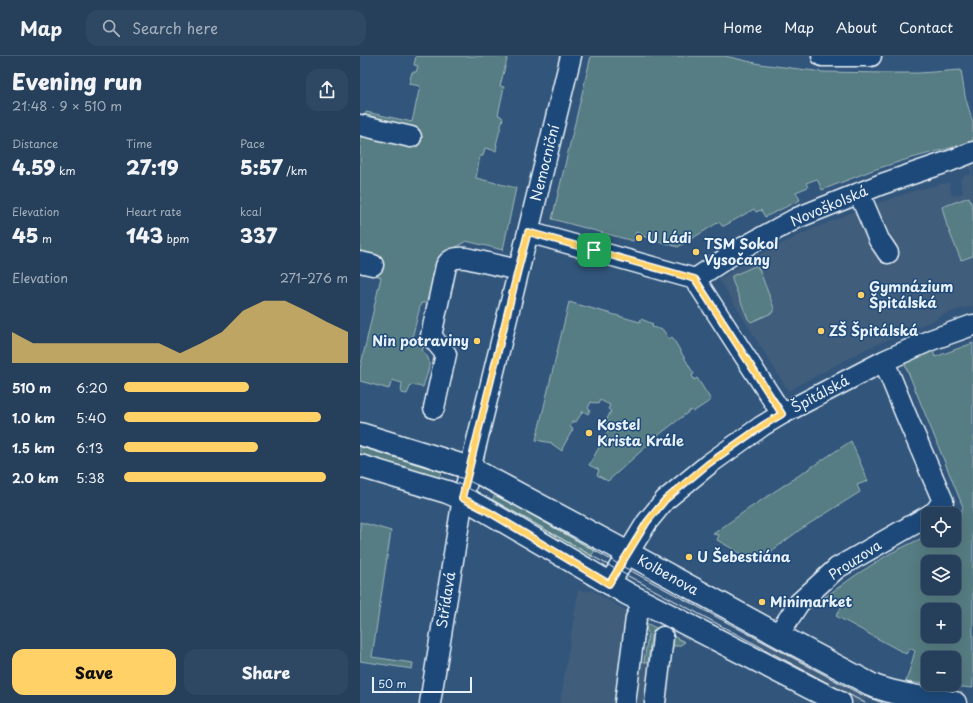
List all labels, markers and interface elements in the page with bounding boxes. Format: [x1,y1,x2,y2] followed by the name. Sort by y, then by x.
[86,10,366,46] search box
[20,14,62,42] text: Map
[132,16,218,39] text: Search here
[100,17,122,39] icon: search
[723,17,762,38] text: Home
[784,17,814,38] text: Map
[836,17,877,38] text: About
[899,17,953,38] text: Contact
[12,64,142,97] text: Evening run
[306,69,348,111] button: share
[12,96,122,115] text: 21:48 · 9 × 510 m
[525,122,564,204] street label: Nemocniční
[12,135,58,152] text: Distance
[126,135,152,152] text: Time
[240,135,265,152] text: Pace
[12,152,55,182] text: 4.59
[126,152,179,182] text: 27:19
[240,152,283,182] text: 5:57
[55,162,76,179] text: km
[283,162,307,179] text: /km
[787,180,871,231] street label: Novoškolská
[12,203,59,220] text: Elevation
[126,203,182,220] text: Heart rate
[240,203,262,220] text: kcal
[12,220,39,250] text: 45
[126,220,163,250] text: 143
[240,220,277,250] text: 337
[647,227,692,248] place label: U Ládi
[39,230,52,247] text: m
[163,230,189,247] text: bpm
[577,233,611,267] pin
[634,233,644,243] marker: U Ládi
[704,233,778,270] place label: TSM Sokol Vysočany
[583,239,605,261] icon: arrive
[691,247,701,257] marker: TSM Sokol Vysočany
[12,268,68,287] text: Elevation
[280,268,348,287] text: 271–276 m
[869,276,953,313] place label: Gymnázium Špitálská
[856,290,866,300] marker: Gymnázium Špitálská
[829,320,919,341] place label: ZŠ Špitálská
[816,326,826,336] marker: ZŠ Špitálská
[372,330,469,351] place label: Nin potraviny
[472,336,482,346] marker: Nin potraviny
[787,369,853,418] street label: Špitálská
[12,378,51,397] text: 510 m
[76,378,107,397] text: 6:20
[12,408,55,427] text: 1.0 km
[76,408,106,427] text: 5:40
[597,414,684,451] place label: Kostel Krista Krále
[584,428,594,438] marker: Kostel Krista Krále
[12,438,55,457] text: 1.5 km
[76,438,103,457] text: 6:13
[12,468,59,487] text: 2.0 km
[76,468,105,487] text: 5:38
[921,507,961,691] map controls
[921,507,961,547] button: locate
[824,534,886,585] street label: Prouzova
[697,546,791,567] place label: U Šebestiána
[634,549,703,600] street label: Kolbenova
[684,552,694,562] marker: U Šebestiána
[921,555,961,595] button: layers
[431,570,460,630] street label: Střídavá
[770,591,852,612] place label: Minimarket
[757,597,767,607] marker: Minimarket
[921,603,961,643] button: +
[12,649,176,695] button: Save
[184,649,348,695] button: Share
[921,651,961,691] button: −
[372,675,472,694] scale bar
[378,675,407,692] text: 50 m

